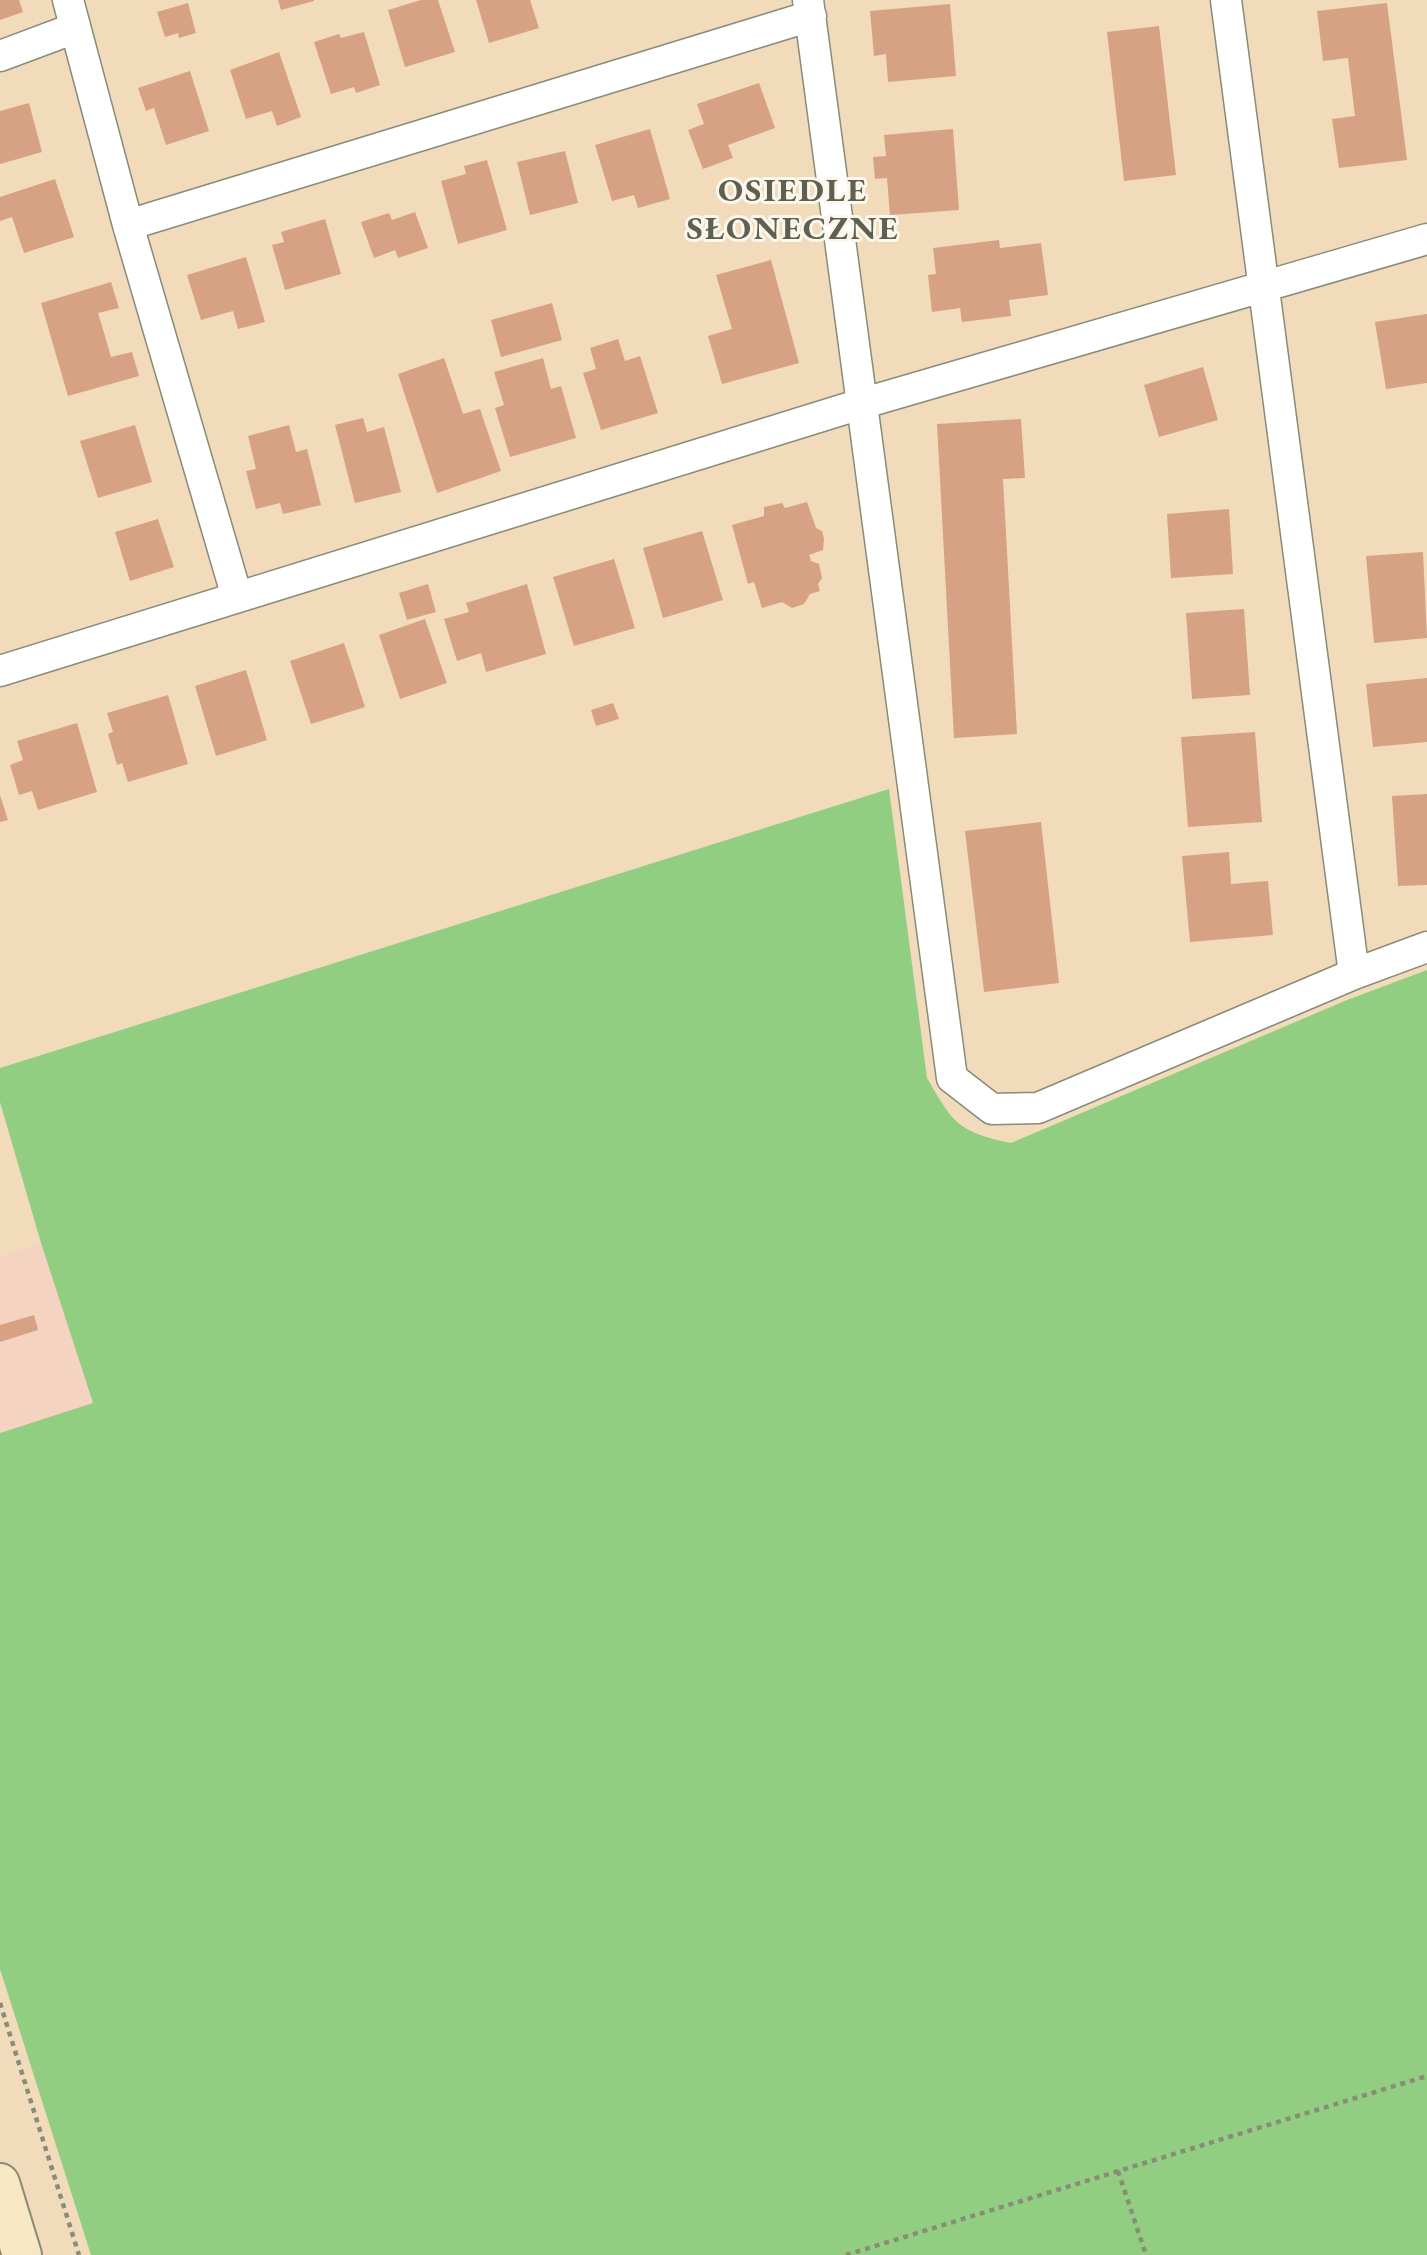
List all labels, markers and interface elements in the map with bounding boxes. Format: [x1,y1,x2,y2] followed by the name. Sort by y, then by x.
[688,172,898,250] district label: OSIEDLE SŁONECZNE

